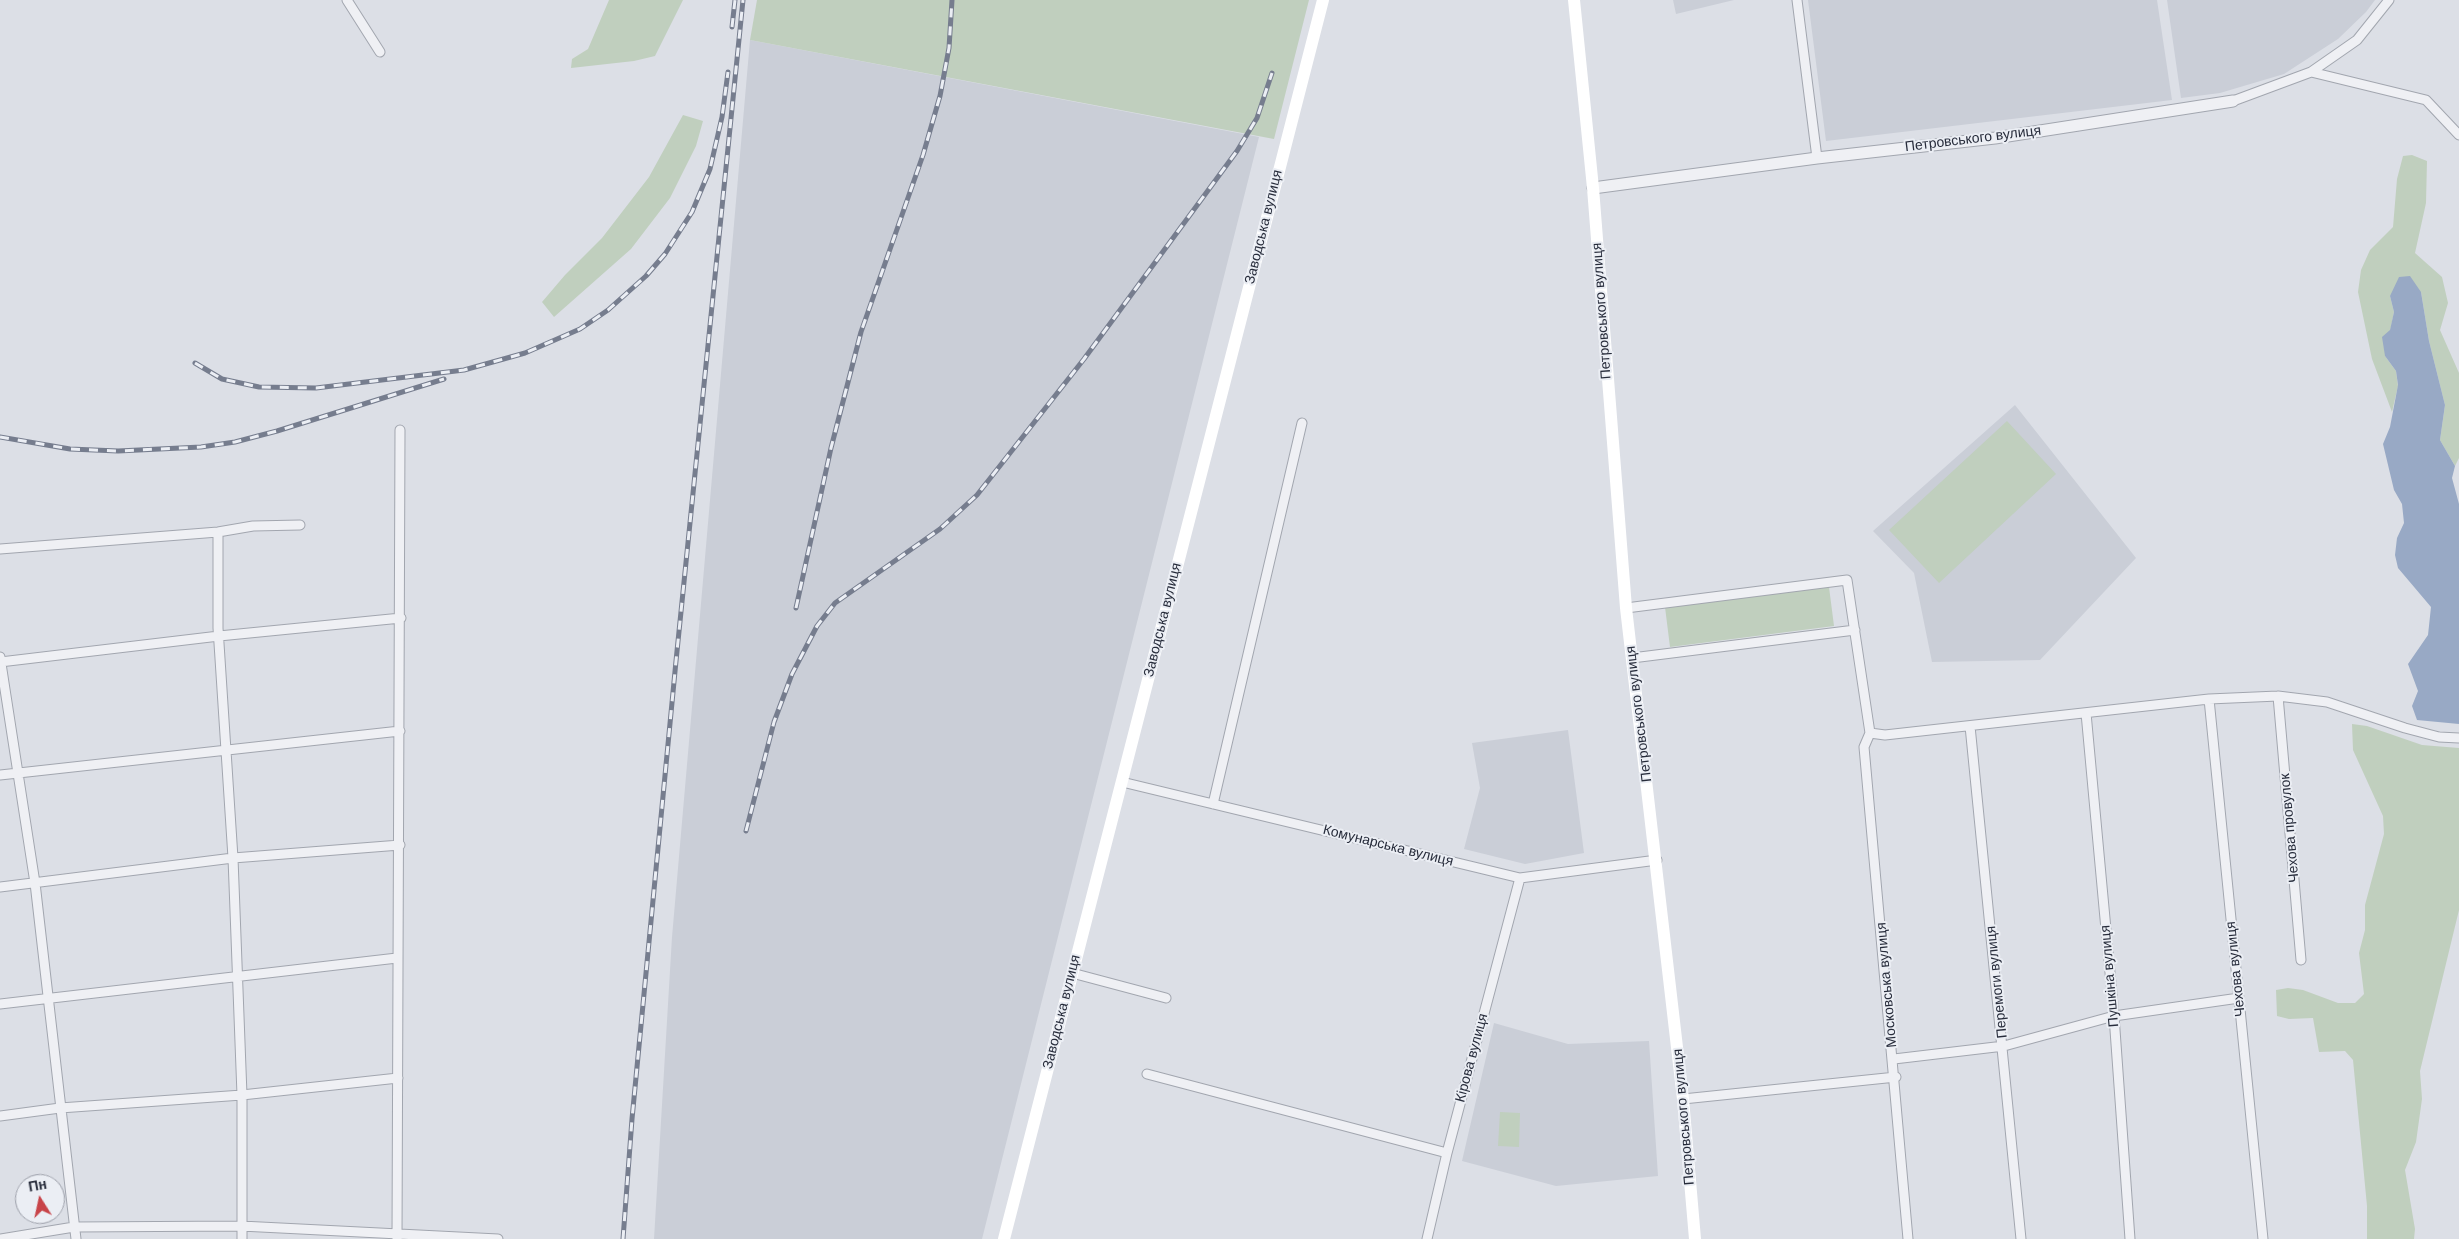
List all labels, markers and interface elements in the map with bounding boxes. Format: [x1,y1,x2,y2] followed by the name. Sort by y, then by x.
[1904,122,2042,156] street label: Петровського вулиця
[1242,168,1286,286] street label: Заводська вулиця
[1589,242,1615,380] street label: Петровського вулиця
[1141,561,1185,679] street label: Заводська вулиця
[1622,645,1656,783] street label: Петровського вулиця
[2277,773,2303,883] street label: Чехова провулок
[1321,822,1455,870] street label: Комунарська вулиця
[2223,920,2249,1018] street label: Чехова вулиця
[1873,922,1901,1048] street label: Московська вулиця
[2097,924,2123,1028] street label: Пушкіна вулиця
[1983,925,2011,1039] street label: Перемоги вулиця
[1040,953,1084,1071] street label: Заводська вулиця
[1452,1012,1492,1104] street label: Кірова вулиця
[1670,1048,1698,1186] street label: Петровського вулиця
[15,1174,65,1224] north arrow
[27,1176,48,1195] text: Пн

